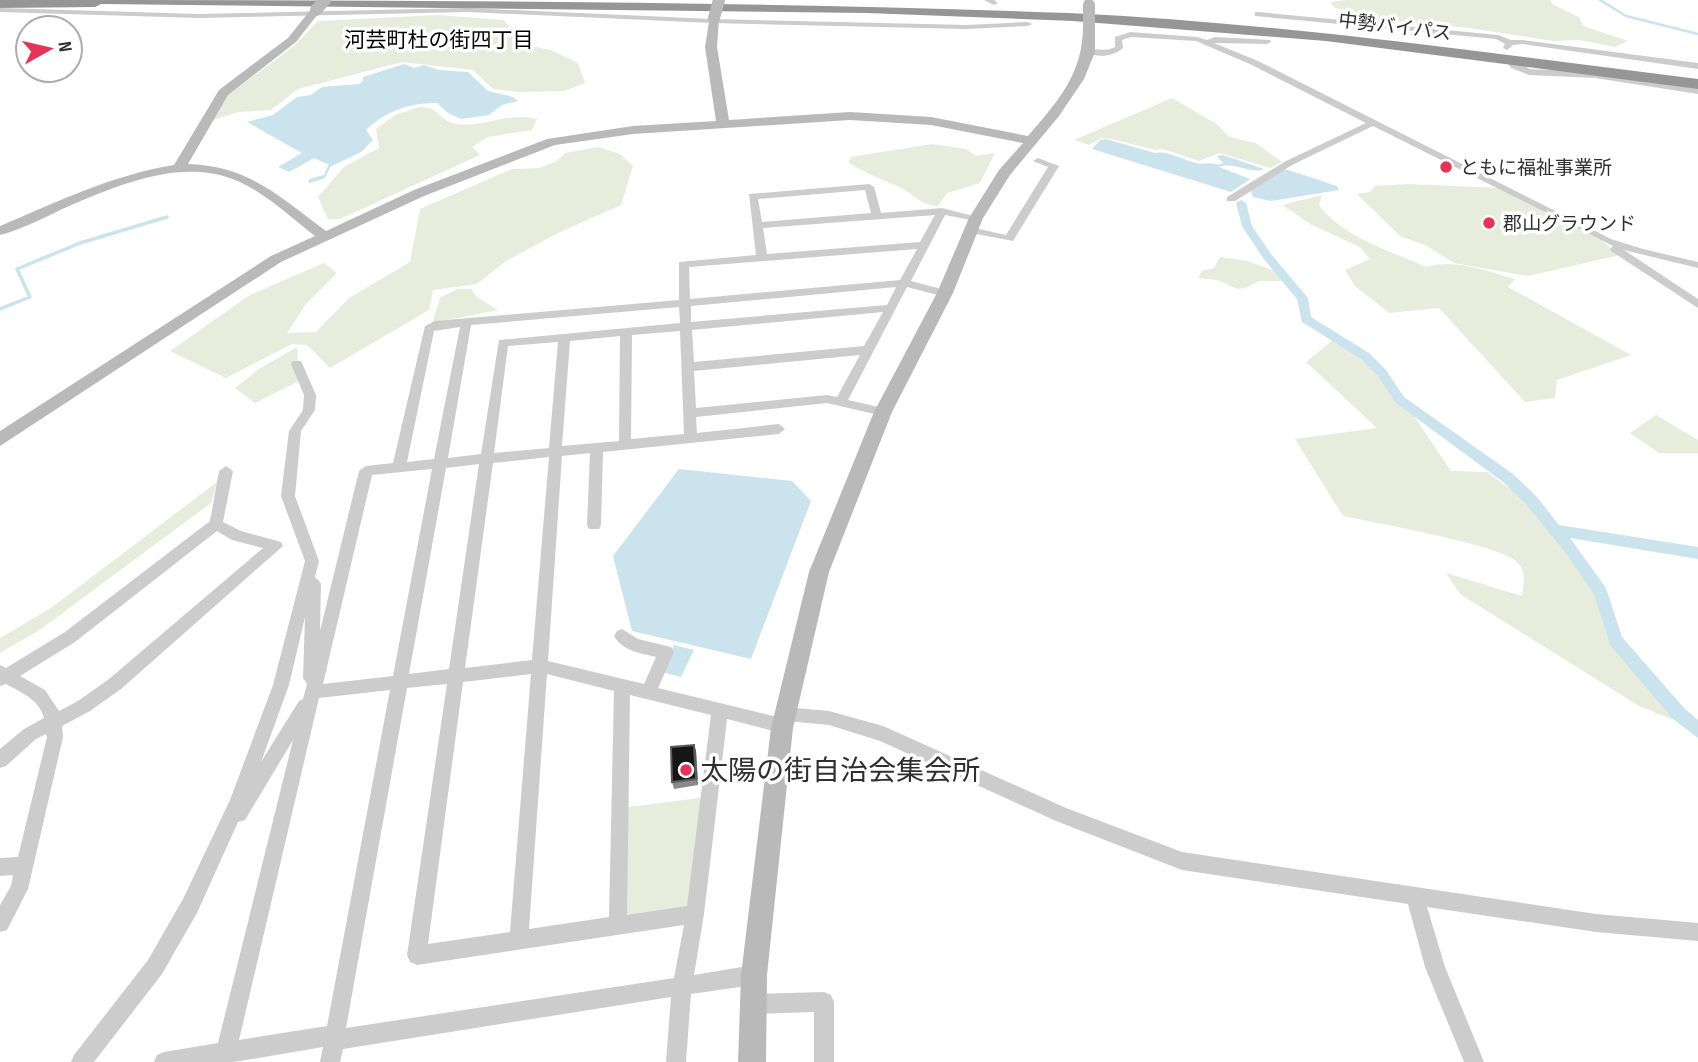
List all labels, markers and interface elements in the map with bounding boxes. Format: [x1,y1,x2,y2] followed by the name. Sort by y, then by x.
[1337,9,1453,46] street label: 中勢バイパス
[14,14,84,84] north arrow
[345,28,534,53] district label: 河芸町杜の街四丁目
[52,40,76,53] text: N
[1460,157,1612,180] place label: ともに福祉事業所
[1438,159,1454,175] marker: ともに福祉事業所
[1503,213,1636,236] place label: 郡山グラウンド
[1481,215,1497,231] marker: 郡山グラウンド
[700,755,980,788] place label: 太陽の街自治会集会所
[678,762,694,778] marker: 太陽の街自治会集会所

